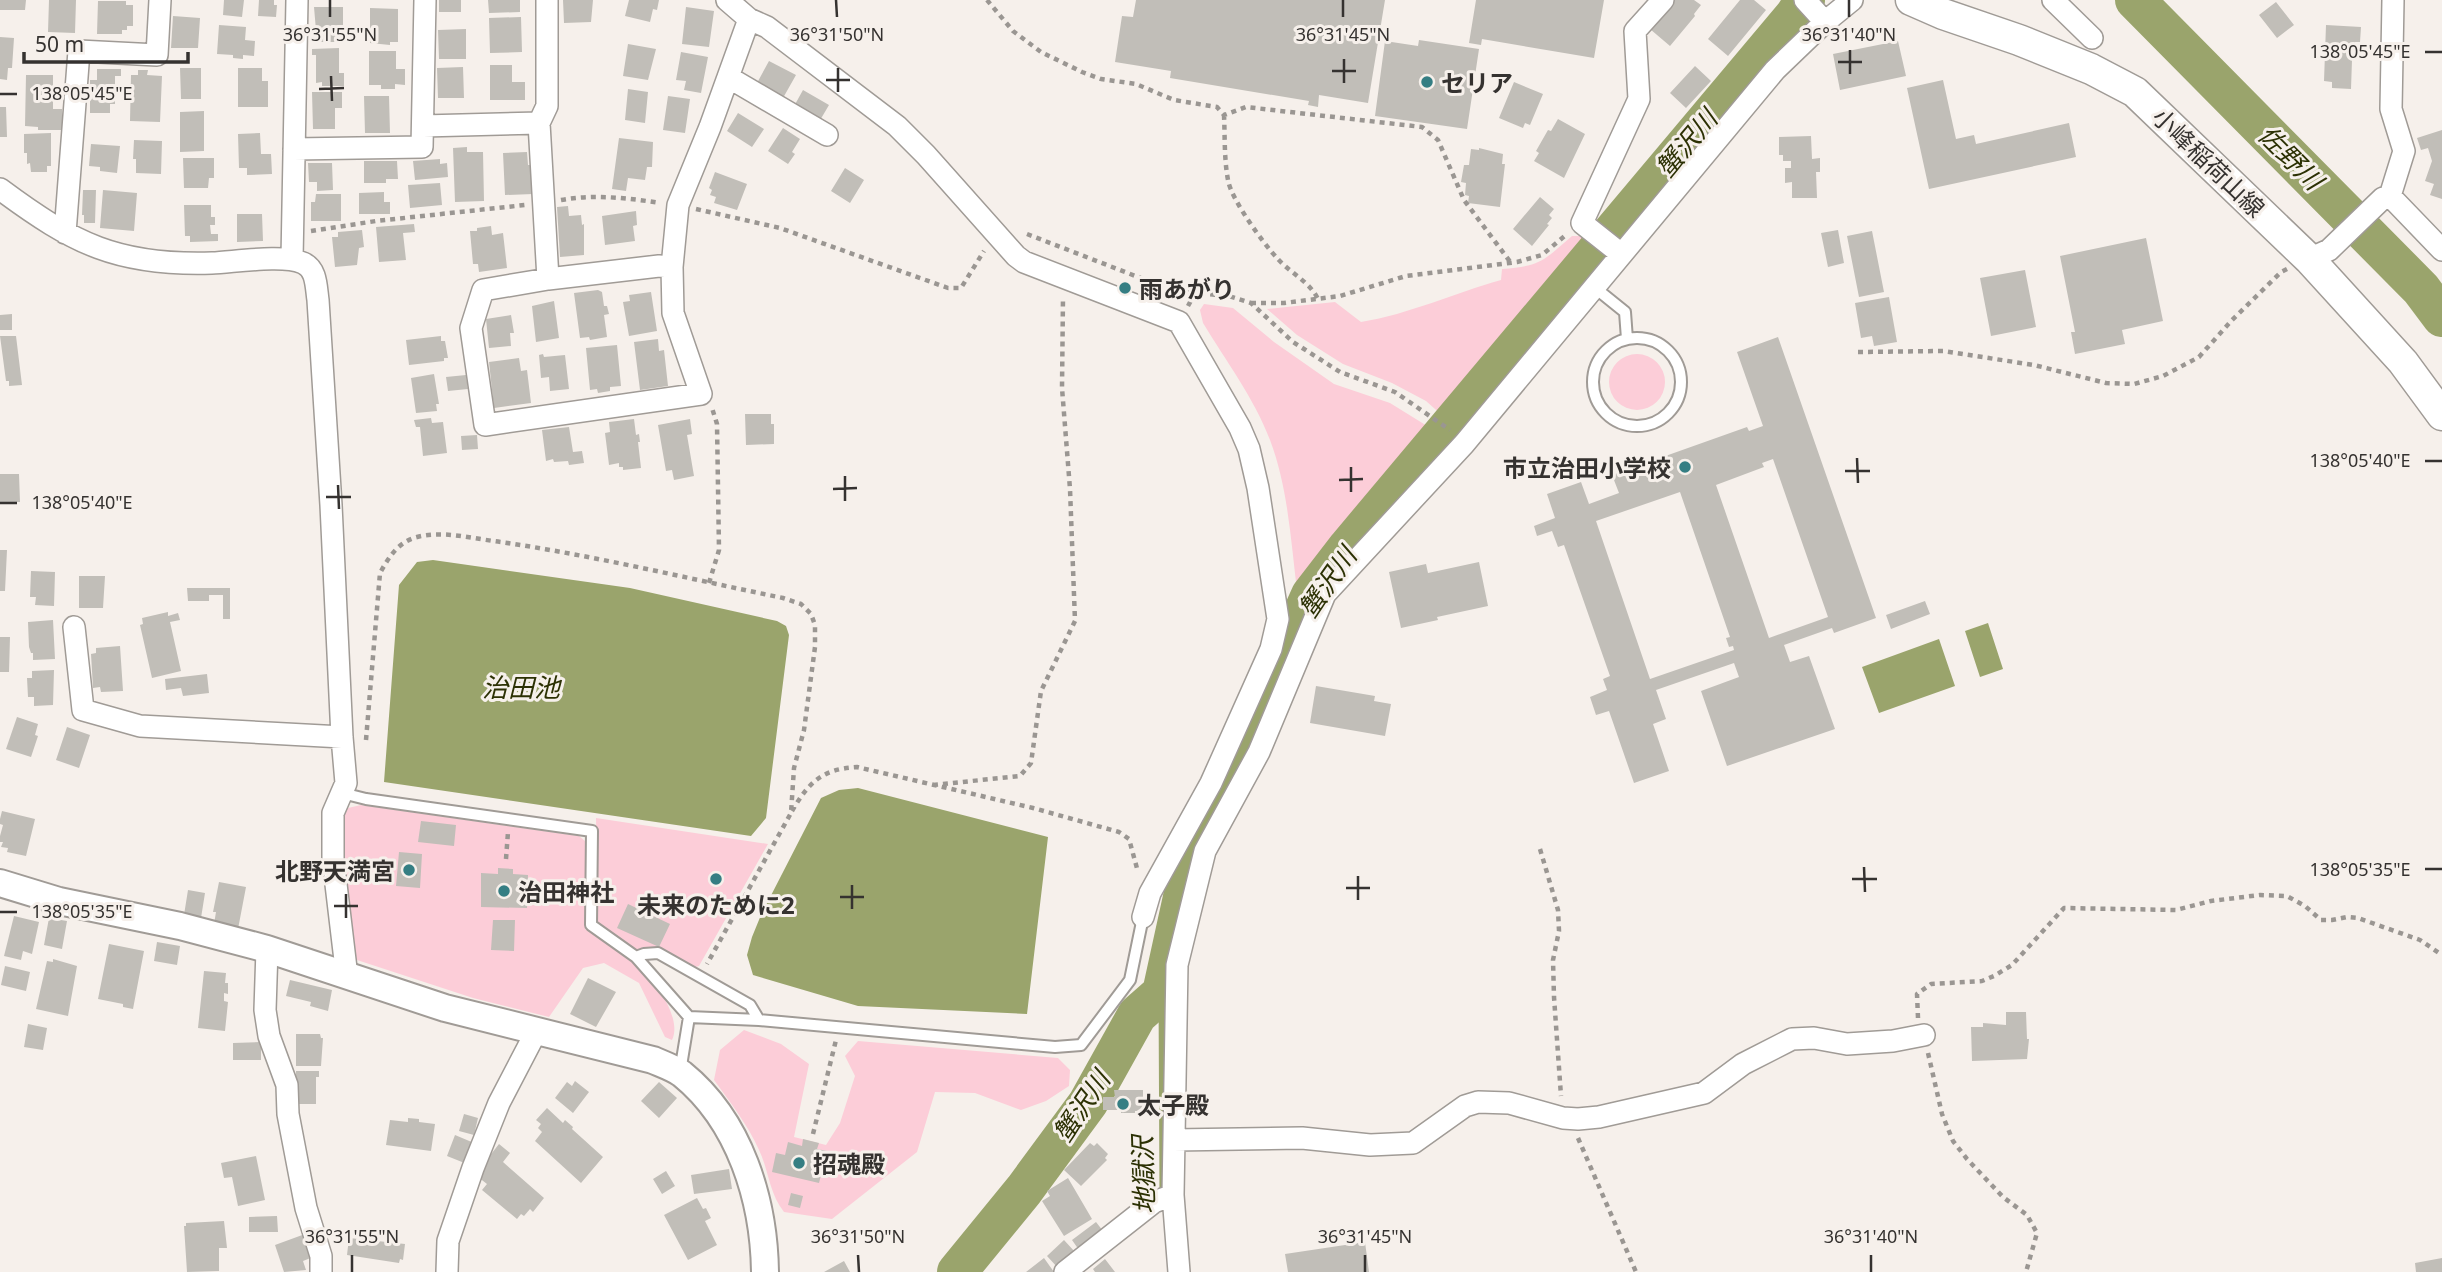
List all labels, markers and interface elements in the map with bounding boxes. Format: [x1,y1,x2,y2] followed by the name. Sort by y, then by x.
[24,21,189,65] scale bar
[283,22,377,46] text: 36°31'55"N
[790,22,884,46] text: 36°31'50"N
[1296,22,1390,46] text: 36°31'45"N
[1802,22,1896,46] text: 36°31'40"N
[35,30,84,58] text: 50 m
[2309,39,2411,63] text: 138°05'45"E
[1441,66,1513,99] place label: セリア
[1419,74,1435,90] marker: セリア
[31,81,133,105] text: 138°05'45"E
[1647,99,1727,184] water label: 蟹沢川
[2146,100,2272,224] street label: 小峰稲荷山線
[2251,117,2333,199] water label: 佐野川
[1139,272,1235,305] place label: 雨あがり
[1117,280,1133,296] marker: 雨あがり
[2309,448,2411,472] text: 138°05'40"E
[1503,451,1671,484] place label: 市立治田小学校
[1677,459,1693,475] marker: 市立治田小学校
[31,490,133,514] text: 138°05'40"E
[1290,537,1366,624] water label: 蟹沢川
[482,669,563,705] water label: 治田池
[275,854,395,887] place label: 北野天満宮
[2309,857,2411,881] text: 138°05'35"E
[401,862,417,878] marker: 北野天満宮
[708,871,724,887] marker: 未来のために2
[518,875,614,908] place label: 治田神社
[496,883,512,899] marker: 治田神社
[637,888,795,921] place label: 未来のために2
[31,899,133,923] text: 138°05'35"E
[1044,1061,1119,1148] water label: 蟹沢川
[1137,1088,1209,1121] place label: 太子殿
[1115,1096,1131,1112] marker: 太子殿
[1124,1132,1162,1215] water label: 地獄沢
[813,1147,885,1180] place label: 招魂殿
[791,1155,807,1171] marker: 招魂殿
[305,1224,399,1248] text: 36°31'55"N
[811,1224,905,1248] text: 36°31'50"N
[1318,1224,1412,1248] text: 36°31'45"N
[1824,1224,1918,1248] text: 36°31'40"N

